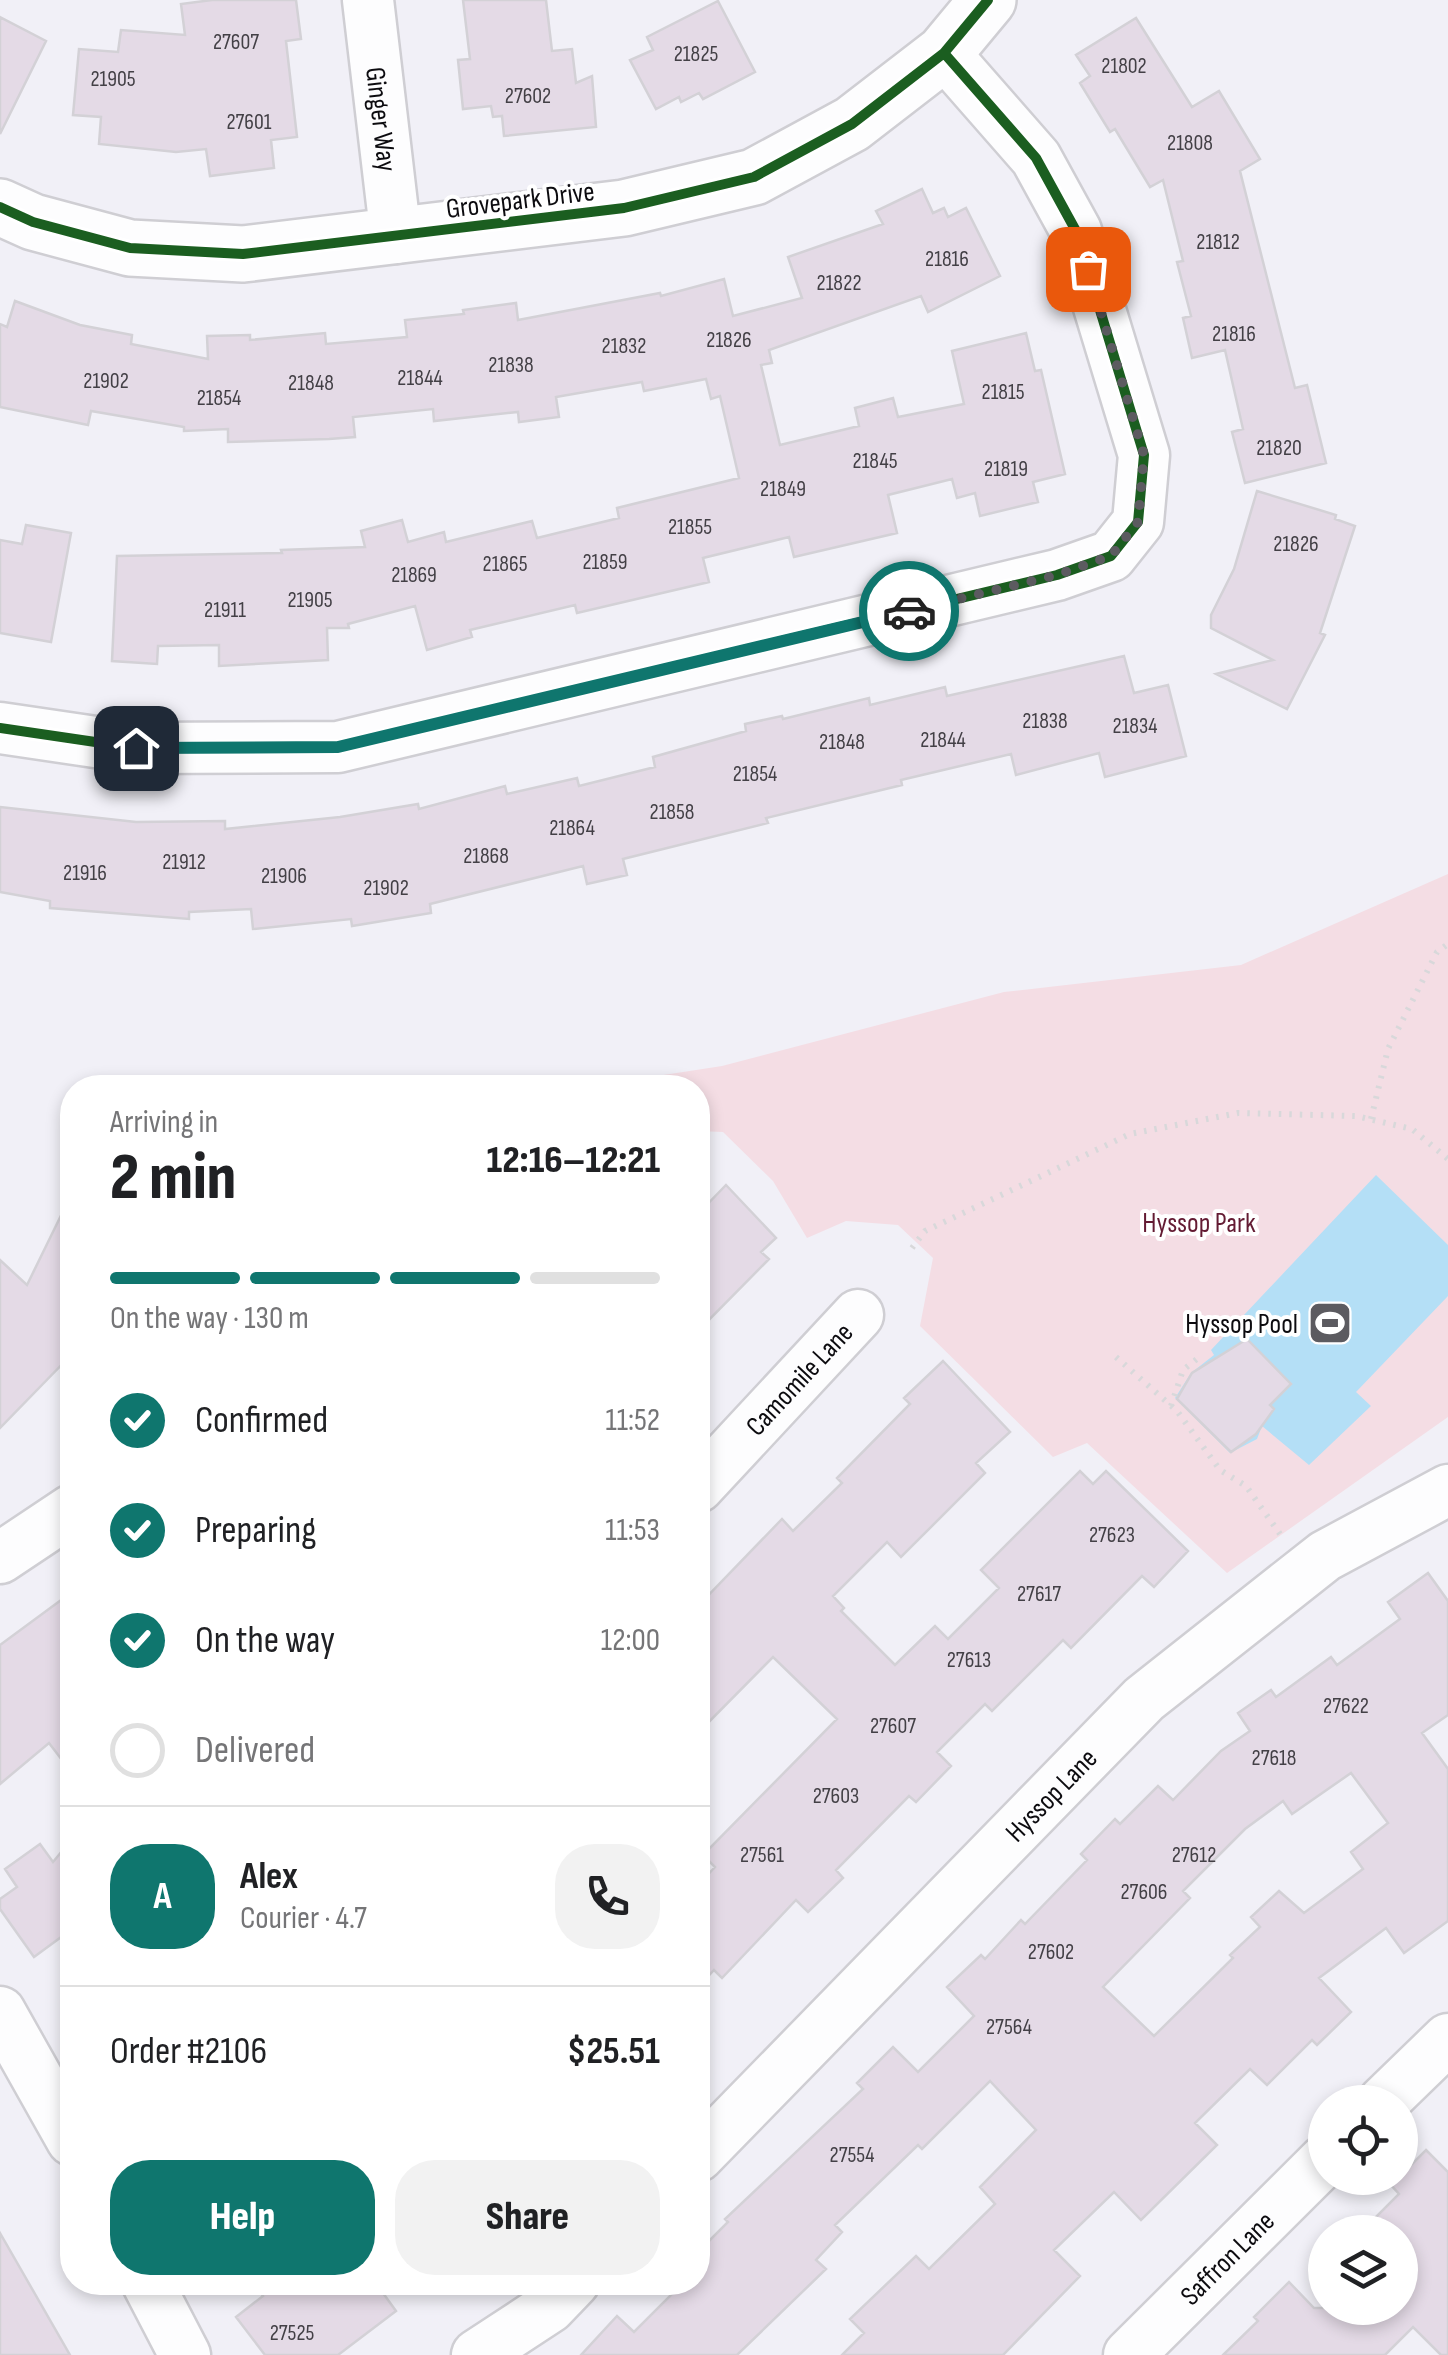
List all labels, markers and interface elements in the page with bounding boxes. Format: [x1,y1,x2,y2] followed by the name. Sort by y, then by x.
[213,29,259,56] house number: 27607
[674,41,719,68] house number: 21825
[1101,53,1147,80] house number: 21802
[358,65,403,174] street label: Ginger Way
[90,66,136,93] house number: 21905
[505,83,551,110] house number: 27602
[226,109,272,136] house number: 27601
[1167,130,1213,157] house number: 21808
[444,175,596,226] street label: Grovepark Drive
[1046,227,1131,312] pin
[1196,229,1240,256] house number: 21812
[1061,242,1116,297] icon: bag
[925,246,969,273] house number: 21816
[817,270,861,297] house number: 21822
[1212,321,1256,348] house number: 21816
[706,327,752,354] house number: 21826
[602,333,646,360] house number: 21832
[488,352,534,379] house number: 21838
[397,365,443,392] house number: 21844
[83,368,129,395] house number: 21902
[288,370,334,397] house number: 21848
[982,379,1025,406] house number: 21815
[197,385,241,412] house number: 21854
[1256,435,1302,462] house number: 21820
[853,448,898,475] house number: 21845
[984,456,1028,483] house number: 21819
[760,476,806,503] house number: 21849
[668,514,712,541] house number: 21855
[1273,531,1319,558] house number: 21826
[582,549,628,576] house number: 21859
[483,551,528,578] house number: 21865
[859,561,959,661] courier
[391,562,437,589] house number: 21869
[882,584,937,639] icon: car
[287,587,333,614] house number: 21905
[204,597,246,624] house number: 21911
[94,706,179,791] pin
[1022,708,1068,735] house number: 21838
[1113,713,1157,740] house number: 21834
[109,721,164,776] icon: home
[920,727,966,754] house number: 21844
[819,729,865,756] house number: 21848
[733,761,777,788] house number: 21854
[650,799,694,826] house number: 21858
[549,815,595,842] house number: 21864
[463,843,509,870] house number: 21868
[162,849,206,876] house number: 21912
[63,860,107,887] house number: 21916
[261,863,307,890] house number: 21906
[363,875,409,902] house number: 21902
[110,1103,218,1142] text: Arriving in
[486,1138,660,1183] text: 12:16–12:21
[110,1140,236,1218] text: 2 min
[1142,1207,1256,1240] park label: Hyssop Park
[110,1299,309,1338] text: On the way · 130 m
[1307,1300,1353,1346] sports icon: Hyssop Pool
[1185,1308,1298,1341] place label: Hyssop Pool
[739,1316,860,1443] street label: Camomile Lane
[110,1393,165,1448] icon: check
[195,1398,328,1443] text: Confirmed
[606,1401,660,1440] text: 11:52
[110,1503,165,1558] icon: check
[195,1508,316,1553] text: Preparing
[605,1511,660,1550] text: 11:53
[1089,1522,1135,1549] house number: 27623
[1017,1581,1061,1608] house number: 27617
[110,1613,165,1668] icon: check
[195,1618,335,1663] text: On the way
[601,1621,660,1660] text: 12:00
[947,1647,991,1674] house number: 27613
[1323,1693,1369,1720] house number: 27622
[870,1713,916,1740] house number: 27607
[195,1728,315,1773] text: Delivered
[999,1742,1104,1849] street label: Hyssop Lane
[1252,1745,1296,1772] house number: 27618
[813,1783,859,1810] house number: 27603
[740,1842,784,1869] house number: 27561
[1172,1842,1216,1869] house number: 27612
[555,1844,660,1949] button: phone
[240,1854,298,1899] text: Alex
[153,1874,172,1919] text: A
[1121,1879,1167,1906] house number: 27606
[240,1899,367,1938] text: Courier · 4.7
[1028,1939,1074,1966] house number: 27602
[986,2014,1032,2041] house number: 27564
[110,2029,267,2074] text: Order #2106
[567,2029,660,2074] text: $25.51
[1308,2085,1418,2325] map controls
[1308,2085,1418,2195] button: locate
[830,2142,874,2169] house number: 27554
[110,2160,375,2275] button: Help
[395,2160,660,2275] button: Share
[1174,2205,1282,2312] street label: Saffron Lane
[1308,2215,1418,2325] button: layers
[270,2320,314,2347] house number: 27525

